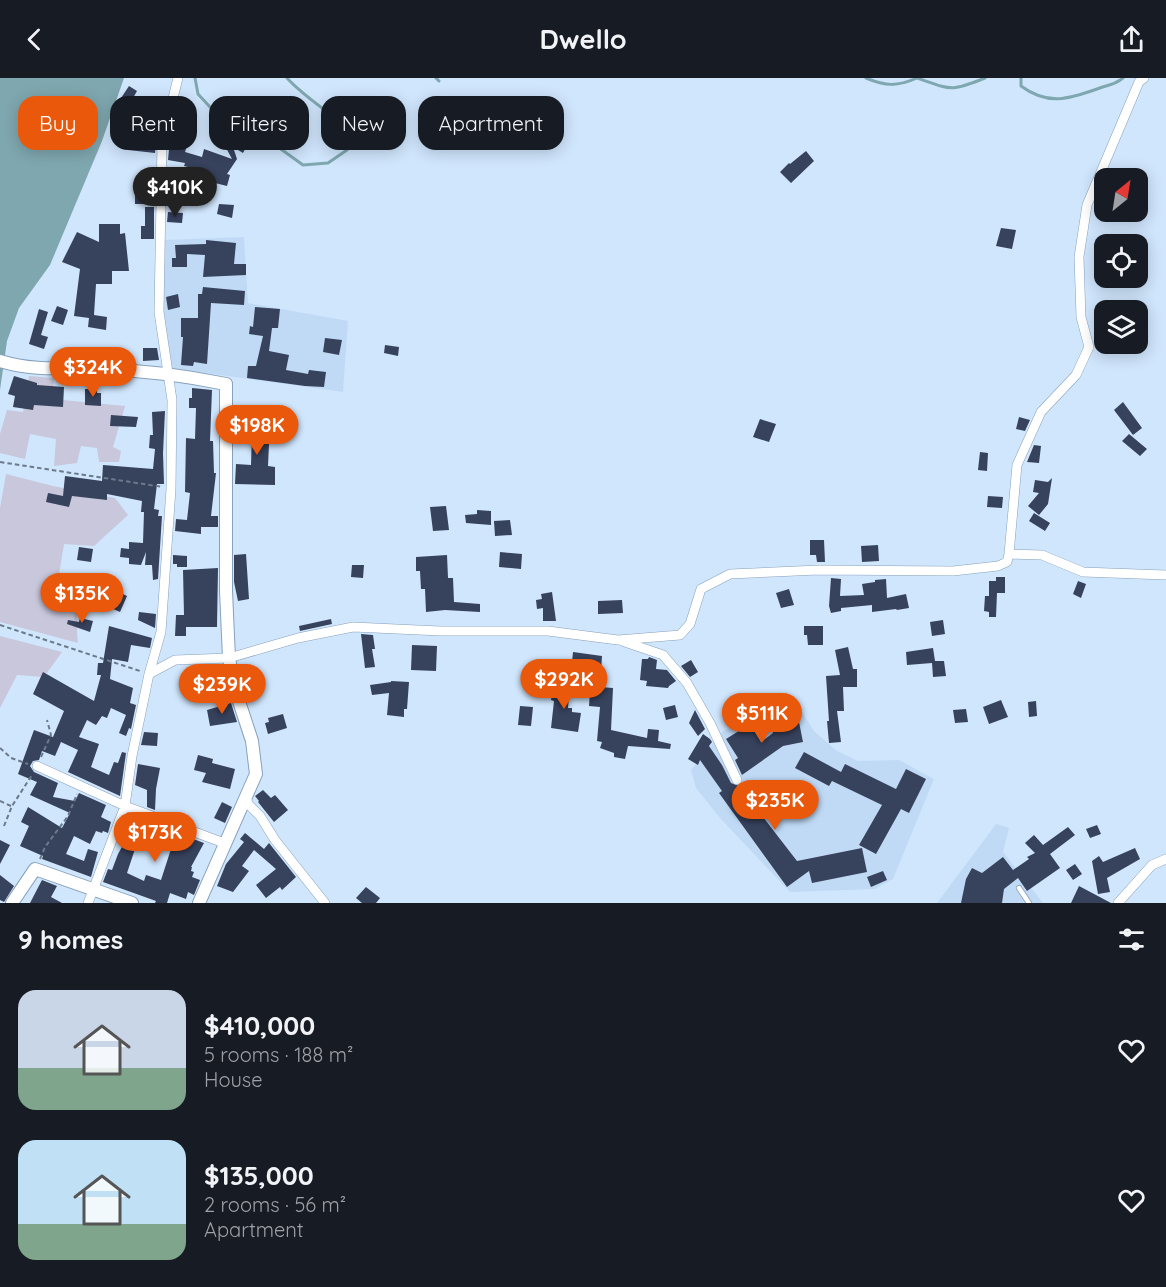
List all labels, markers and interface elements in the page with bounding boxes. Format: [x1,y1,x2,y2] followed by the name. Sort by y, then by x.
[539,22,627,56] text: Dwello
[18,23,51,56] icon: back
[1115,23,1148,56] icon: share
[18,96,98,150] chip: Buy
[110,96,197,150] chip: Rent
[209,96,309,150] chip: Filters
[321,96,406,150] chip: New
[418,96,564,150] chip: Apartment
[133,167,217,218] pin: $410K
[1094,168,1148,222] north arrow
[1094,168,1148,354] map controls
[147,174,203,199] text: $410K
[1094,234,1148,288] button: locate
[1094,300,1148,354] button: layers
[51,347,135,398] pin: $324K
[64,354,122,379] text: $324K
[215,405,299,456] pin: $198K
[229,412,285,437] text: $198K
[40,573,124,624] pin: $135K
[54,580,110,605] text: $135K
[522,659,606,710] pin: $292K
[180,664,264,715] pin: $239K
[534,666,594,691] text: $292K
[193,671,251,696] text: $239K
[720,693,804,744] pin: $511K
[736,700,788,725] text: $511K
[733,780,817,831] pin: $235K
[746,787,804,812] text: $235K
[113,812,197,863] pin: $173K
[128,819,182,844] text: $173K
[18,923,123,956] text: 9 homes
[1115,923,1148,956] icon: filters
[204,1009,315,1042] text: $410,000
[66,1014,138,1086] icon: home
[1115,1034,1148,1067] icon: heart
[204,1042,353,1067] text: 5 rooms · 188 m²
[204,1067,263,1092] text: House
[204,1159,314,1192] text: $135,000
[66,1164,138,1236] icon: home
[1115,1184,1148,1217] icon: heart
[204,1192,346,1217] text: 2 rooms · 56 m²
[204,1217,304,1242] text: Apartment

